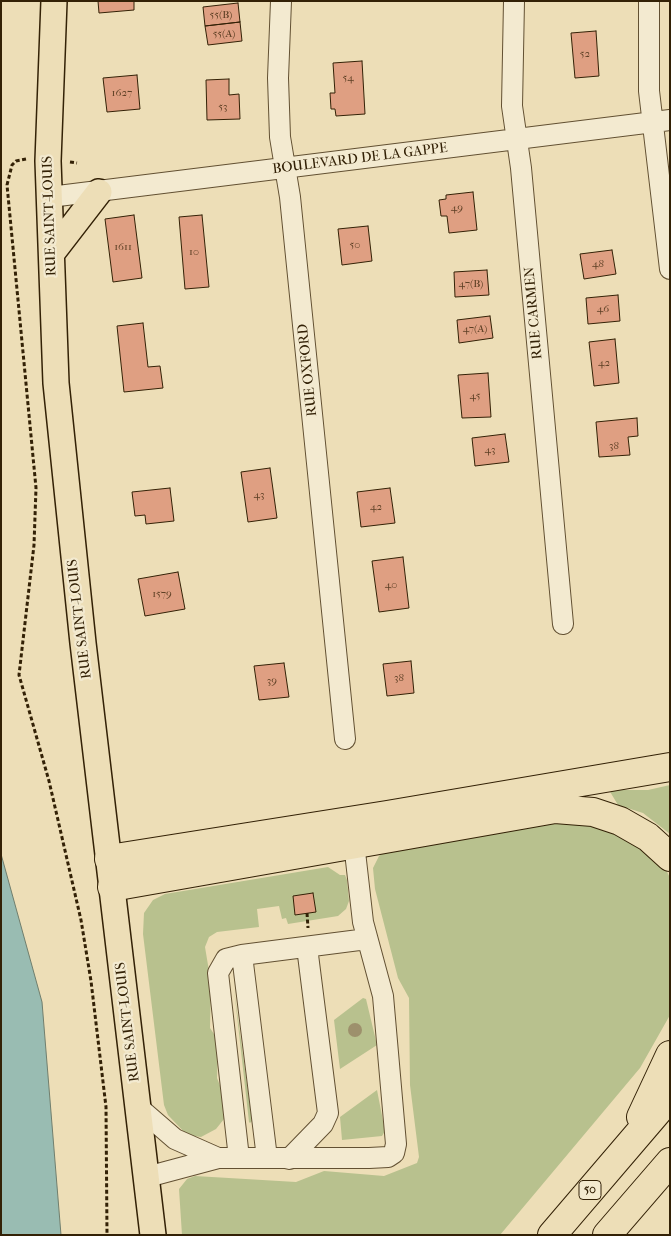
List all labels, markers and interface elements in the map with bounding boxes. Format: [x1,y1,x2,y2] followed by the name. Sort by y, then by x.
[210,8,232,22] house number: 55(B)
[213,27,235,41] house number: 55(A)
[580,47,590,61] house number: 52
[342,71,354,85] house number: 54
[112,86,132,100] house number: 1627
[218,100,228,114] house number: 53
[272,140,448,178] street label: BOULEVARD DE LA GAPPE
[40,156,60,276] street label: RUE SAINT-LOUIS
[451,201,463,215] house number: 49
[350,238,360,252] house number: 50
[114,240,132,254] house number: 1611
[189,245,199,259] house number: 10
[592,257,604,271] house number: 48
[522,266,546,360] street label: RUE CARMEN
[459,277,483,291] house number: 47(B)
[597,302,609,316] house number: 46
[463,322,487,336] house number: 47(A)
[295,323,321,417] street label: RUE OXFORD
[598,356,610,370] house number: 42
[470,389,480,403] house number: 45
[609,439,619,453] house number: 38
[484,443,496,457] house number: 43
[253,488,265,502] house number: 43
[370,500,382,514] house number: 42
[64,558,96,680] street label: RUE SAINT-LOUIS
[385,578,397,592] house number: 40
[152,587,172,601] house number: 1579
[394,671,404,685] house number: 38
[267,674,277,688] house number: 39
[112,961,144,1083] street label: RUE SAINT-LOUIS
[579,1180,601,1200] road number: 50

